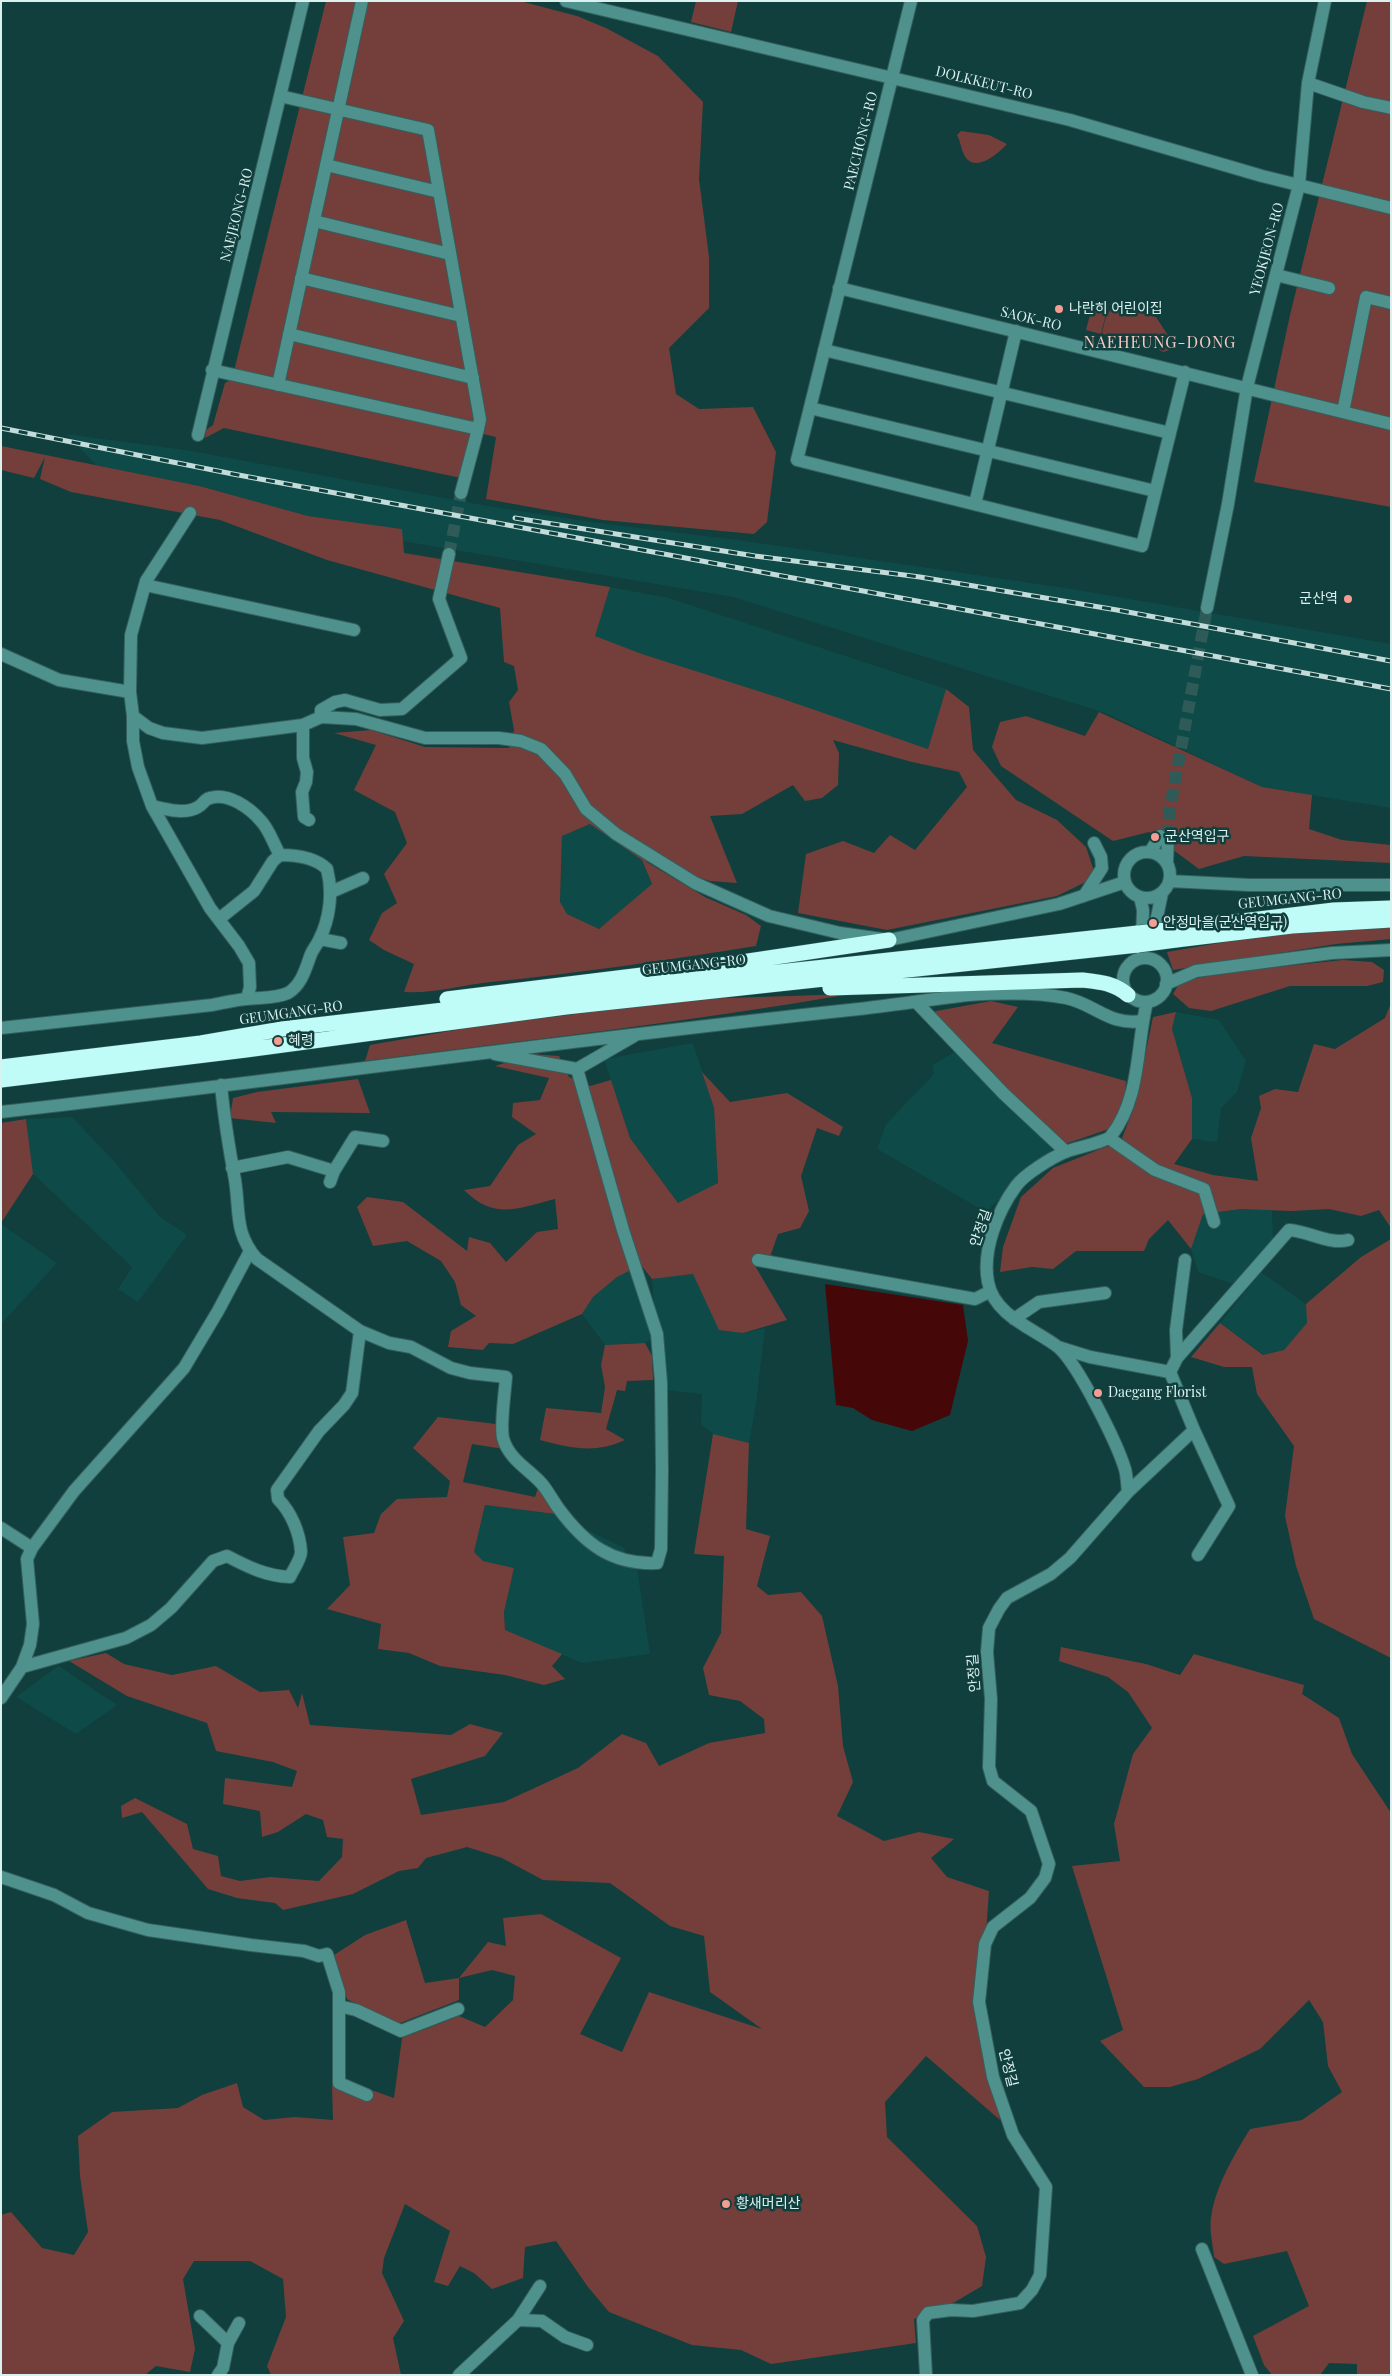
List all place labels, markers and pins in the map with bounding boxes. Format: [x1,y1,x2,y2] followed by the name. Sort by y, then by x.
[1069,301,1163,317] place label: 나란히 어린이집
[1053,303,1065,315] marker: 나란히 어린이집
[1299,591,1338,607] place label: 군산역
[1342,593,1354,605] marker: 군산역
[1165,829,1229,845] place label: 군산역입구
[1149,831,1161,843] marker: 군산역입구
[1163,915,1287,931] place label: 안정마을(군산역입구)
[1147,917,1159,929] marker: 안정마을(군산역입구)
[288,1033,314,1049] place label: 혜령
[272,1035,284,1047] marker: 혜령
[1108,1385,1206,1401] place label: Daegang Florist
[1092,1387,1104,1399] marker: Daegang Florist
[736,2196,800,2212] place label: 황새머리산
[720,2198,732,2210] marker: 황새머리산

